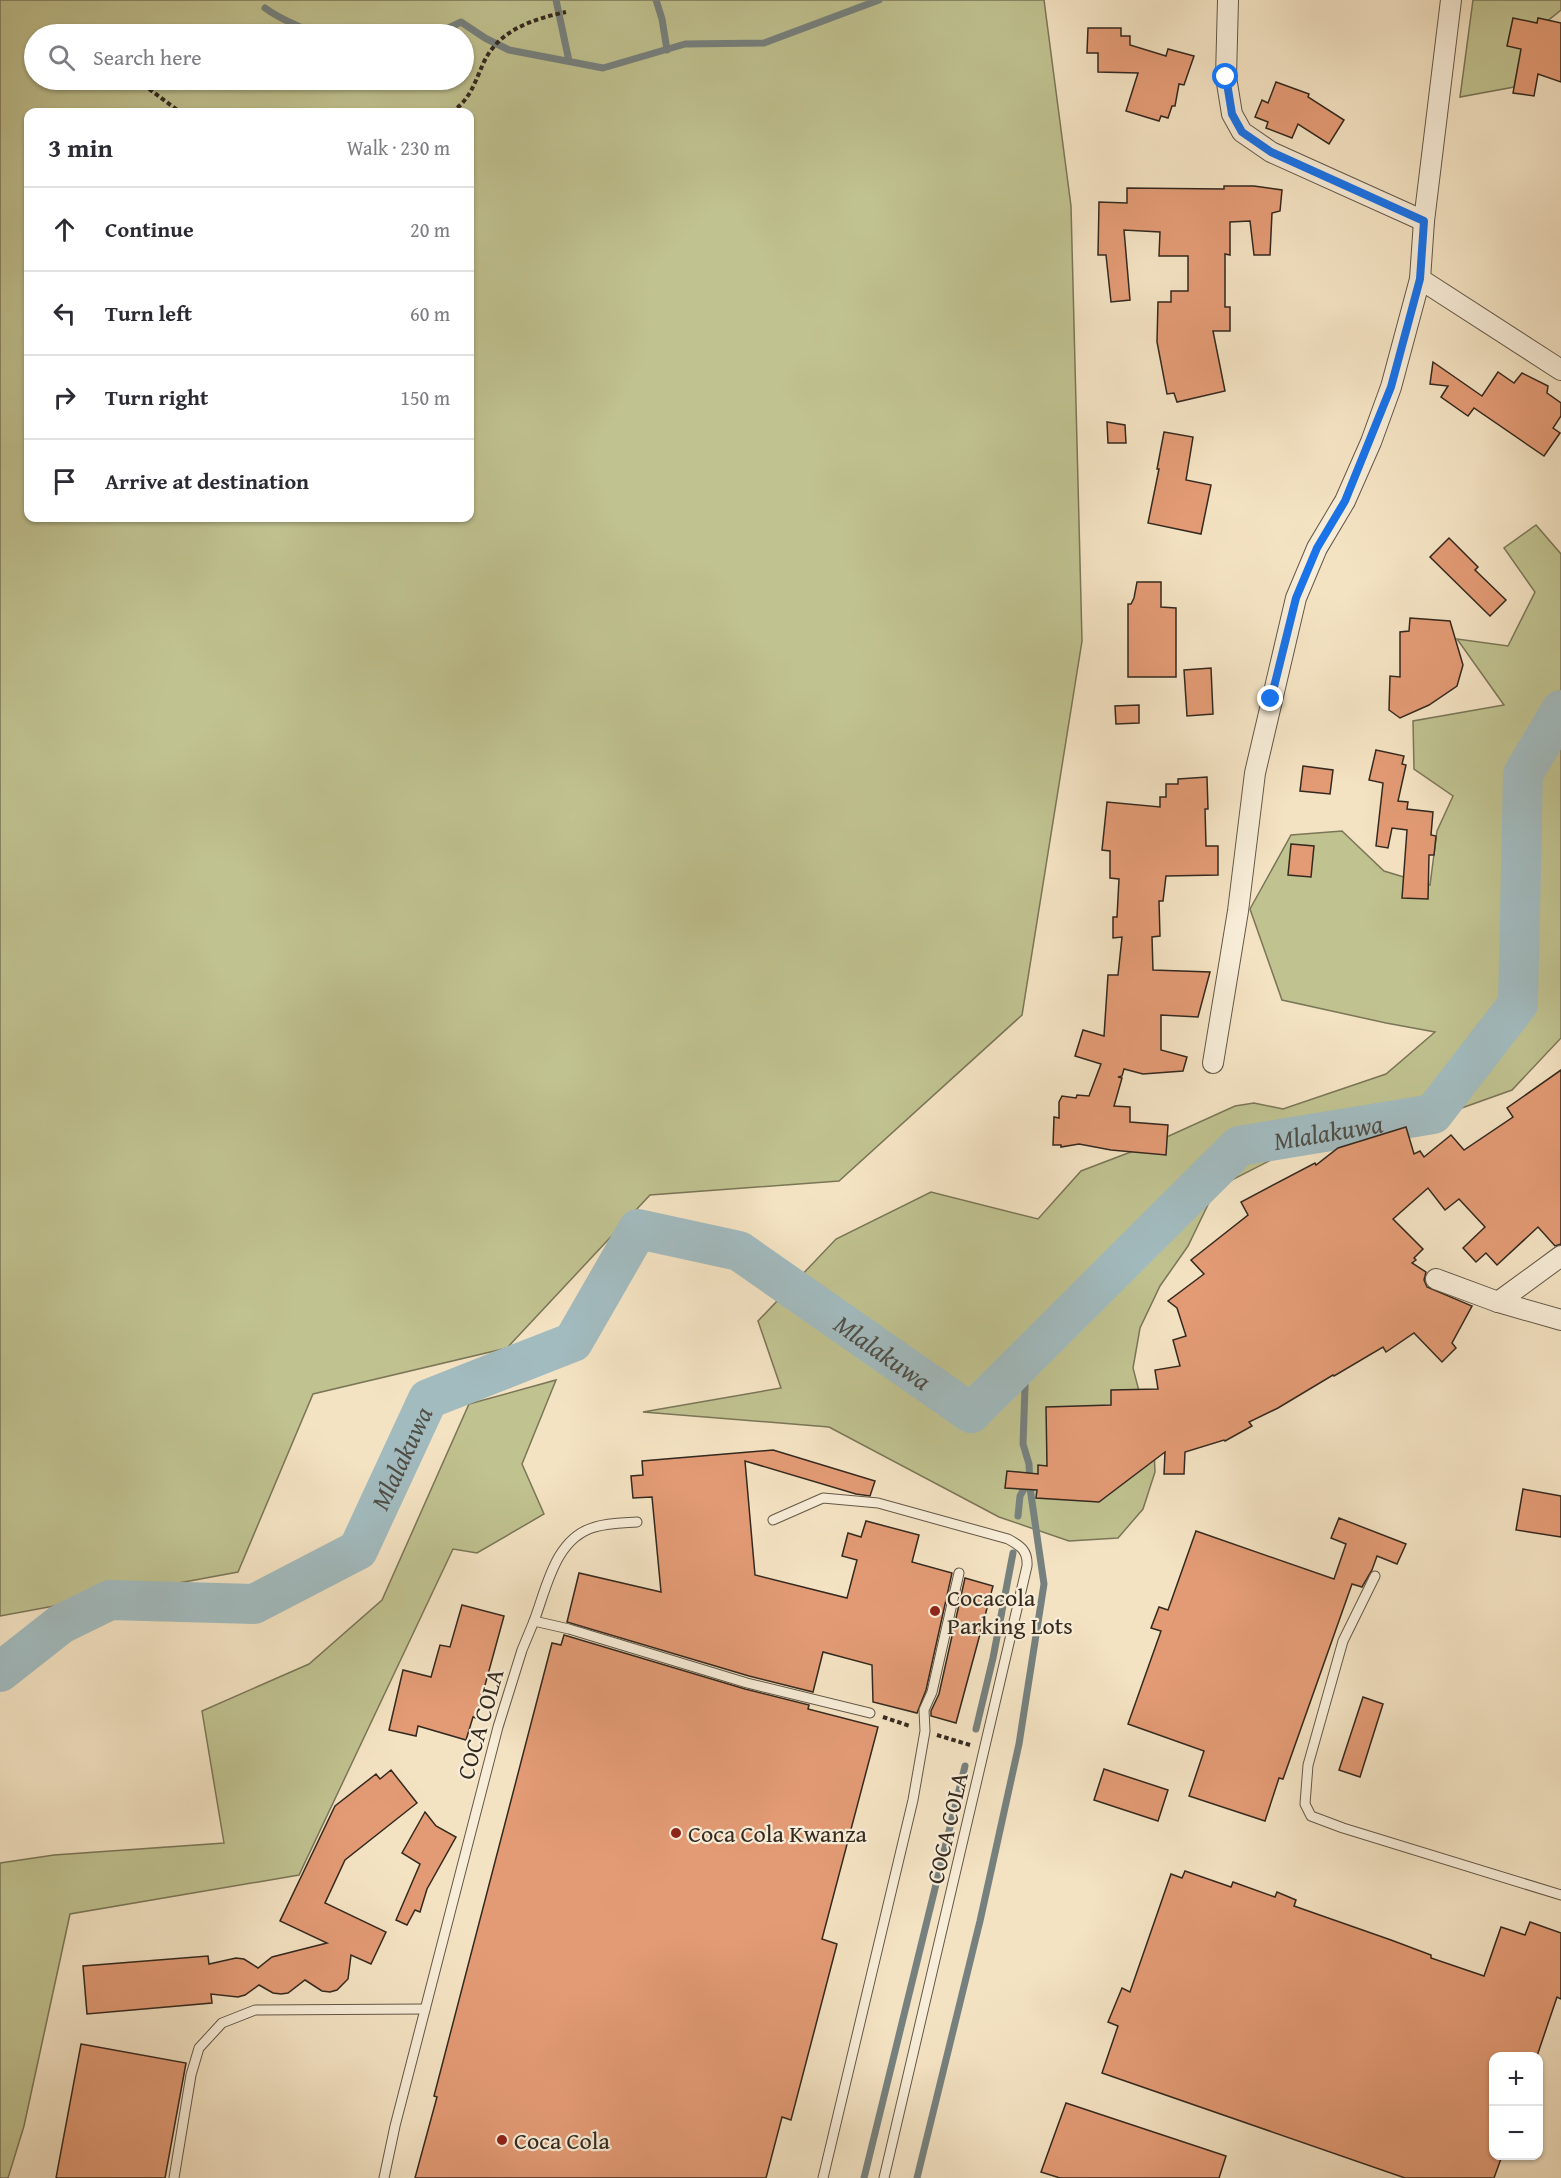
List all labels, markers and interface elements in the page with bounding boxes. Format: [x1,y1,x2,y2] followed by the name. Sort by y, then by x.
[24,24,474,90] search box
[45,41,78,74] icon: search
[93,41,202,73] text: Search here
[1212,63,1238,89] route start
[48,128,113,167] text: 3 min
[347,133,450,162] text: Walk · 230 m
[48,213,81,246] icon: ahead
[105,213,194,245] text: Continue
[410,215,450,244] text: 20 m
[48,297,81,330] icon: left
[105,297,192,329] text: Turn left
[410,299,450,328] text: 60 m
[48,381,81,414] icon: right
[105,381,208,413] text: Turn right
[400,383,450,412] text: 150 m
[48,465,81,498] icon: arrive
[105,465,309,497] text: Arrive at destination
[1257,685,1283,711] route end
[1271,1103,1386,1160] water label: Mlalakuwa
[827,1304,939,1399] water label: Mlalakuwa
[360,1400,442,1516] water label: Mlalakuwa
[947,1580,1073,1643] place label: Cocacola Parking Lots
[928,1604,942,1618] marker: Cocacola Parking Lots
[448,1664,513,1783] street label: COCA COLA
[917,1768,977,1887] street label: COCA COLA
[688,1816,867,1851] place label: Coca Cola Kwanza
[669,1826,683,1840] marker: Coca Cola Kwanza
[1489,2052,1543,2160] map controls
[1489,2052,1543,2106] button: +
[1489,2106,1543,2160] button: −
[514,2123,611,2158] place label: Coca Cola
[495,2133,509,2147] marker: Coca Cola

